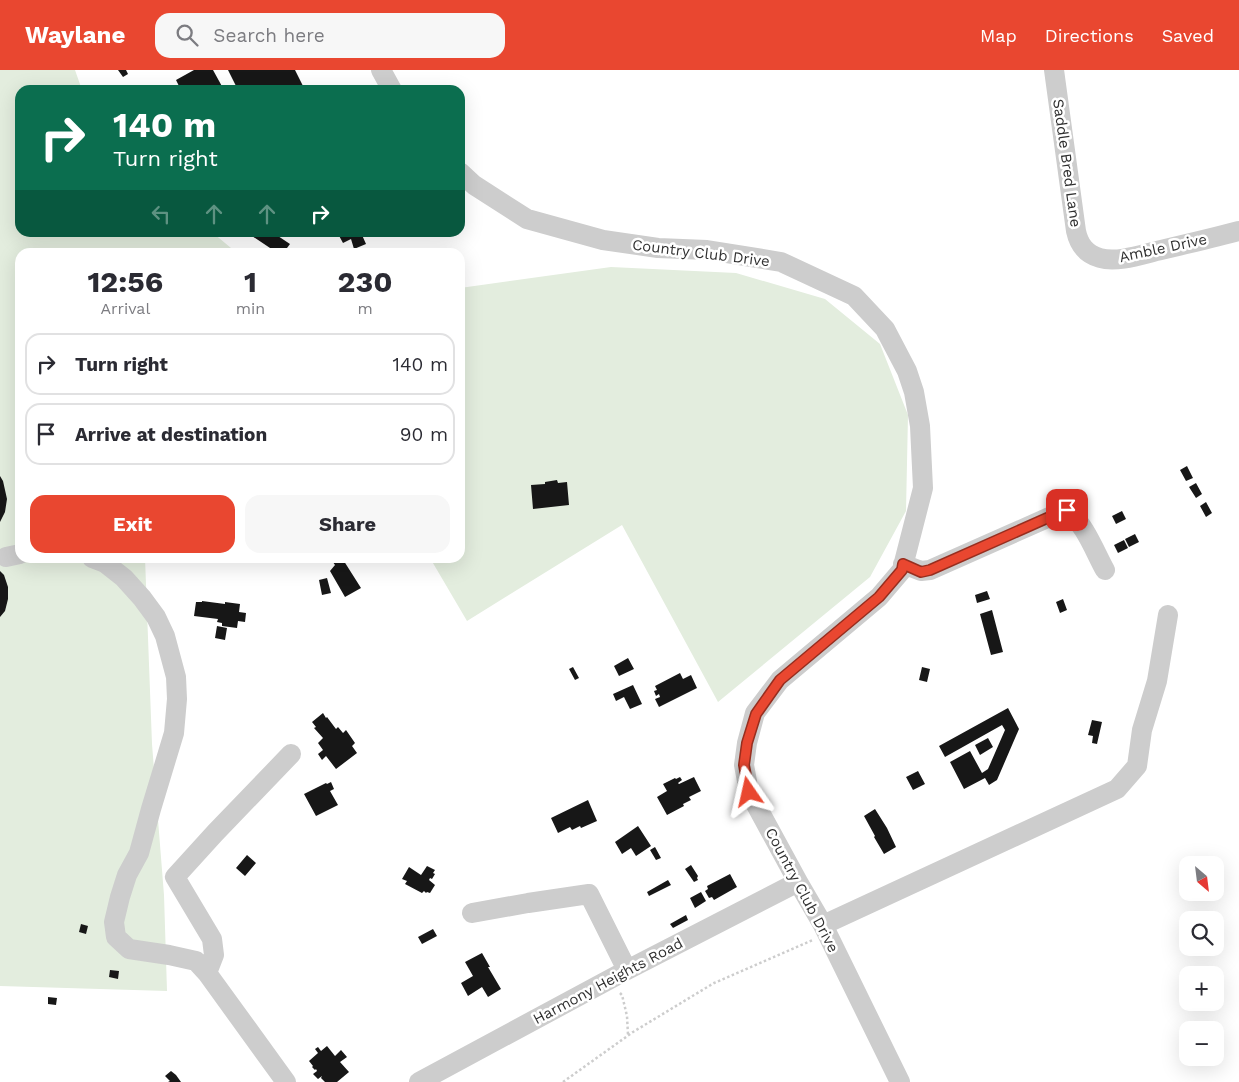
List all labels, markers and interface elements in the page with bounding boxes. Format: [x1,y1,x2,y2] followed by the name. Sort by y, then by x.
[155,13,505,58] search box
[25,21,125,49] text: Waylane
[173,21,201,49] icon: search
[213,24,325,47] text: Search here
[980,25,1017,46] text: Map
[1045,25,1134,46] text: Directions
[1162,25,1214,46] text: Saved
[1049,98,1085,228] street label: Saddle Bred Lane
[113,104,216,146] text: 140 m
[30,105,95,170] icon: right
[113,146,218,171] text: Turn right
[147,200,175,228] icon: left
[200,200,228,228] icon: ahead
[253,200,281,228] icon: ahead
[306,200,334,228] icon: right
[1117,230,1209,266] street label: Amble Drive
[631,236,771,270] street label: Country Club Drive
[87,264,163,299] text: 12:56
[244,264,257,299] text: 1
[338,264,393,299] text: 230
[100,299,150,318] text: Arrival
[236,299,265,318] text: min
[357,299,373,318] text: m
[32,350,60,378] icon: right
[75,353,168,376] text: Turn right
[393,353,448,376] text: 140 m
[32,420,60,448] icon: arrive
[75,423,267,446] text: Arrive at destination
[400,423,448,446] text: 90 m
[1046,489,1088,531] pin
[30,495,235,553] button: Exit
[245,495,450,553] button: Share
[1053,496,1081,524] icon: arrive
[722,765,774,817] position arrow
[762,825,842,955] street label: Country Club Drive
[1179,856,1224,901] north arrow
[1179,856,1224,1066] map controls
[1179,911,1224,956] button: search
[530,934,686,1028] street label: Harmony Heights Road
[1179,966,1224,1011] button: +
[1179,1021,1224,1066] button: −

